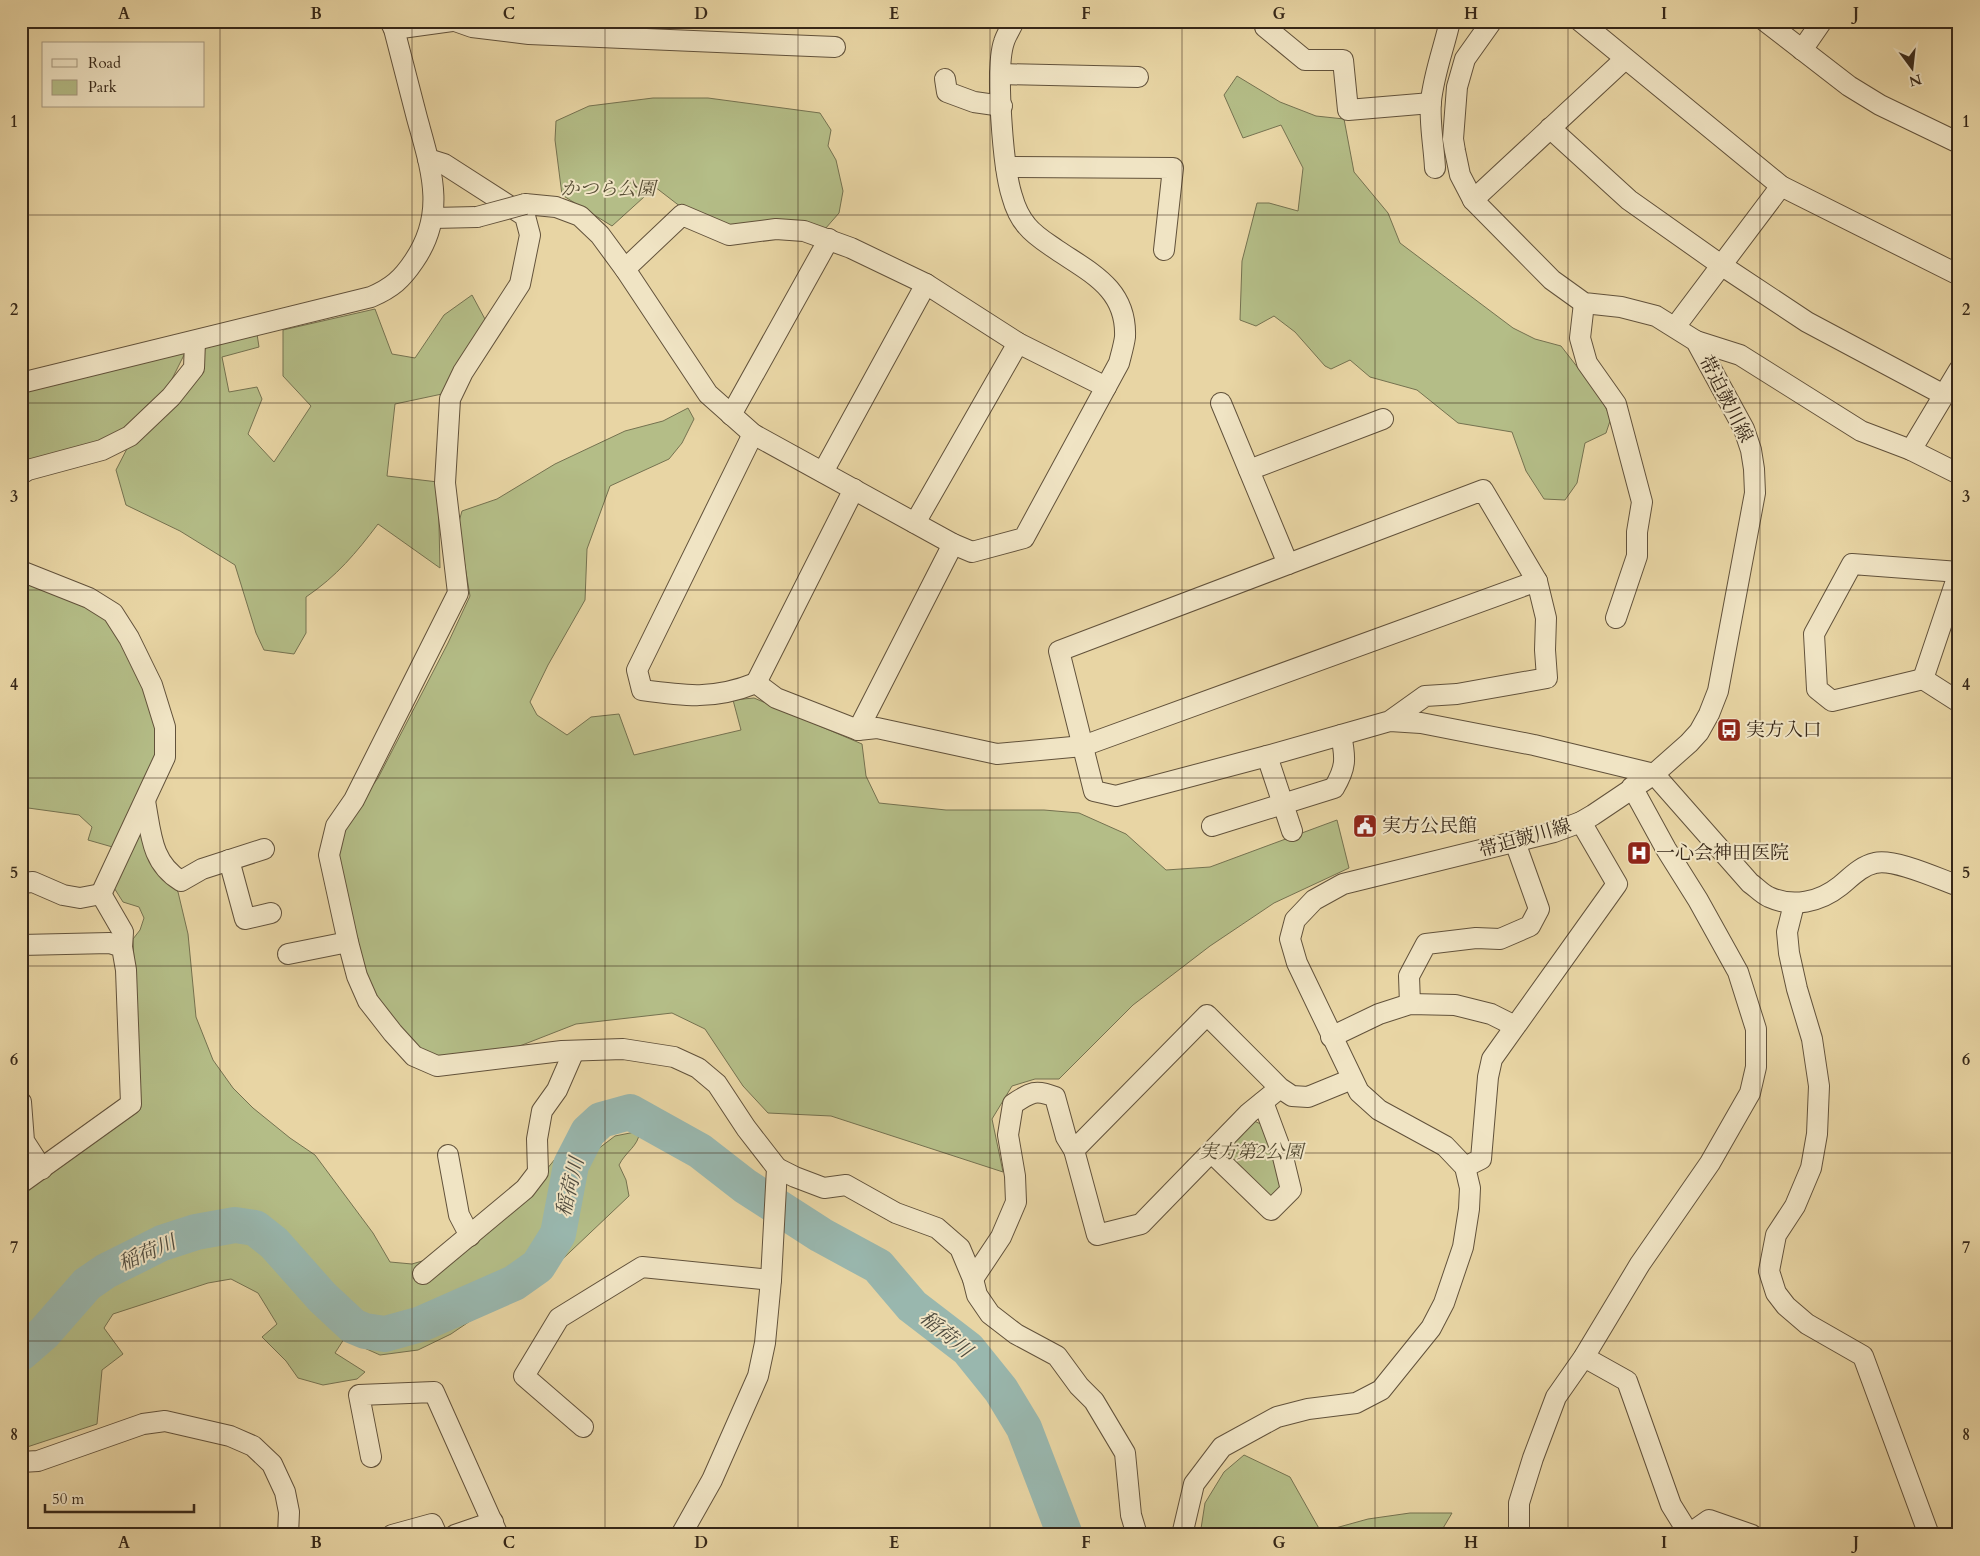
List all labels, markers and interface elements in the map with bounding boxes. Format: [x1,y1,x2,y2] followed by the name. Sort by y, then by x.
[118,3,130,25] text: A
[310,3,322,25] text: B
[503,3,515,25] text: C
[694,3,708,25] text: D
[889,3,899,25] text: E
[1081,3,1091,25] text: F
[1272,3,1286,25] text: G
[1464,3,1478,25] text: H
[1661,3,1667,25] text: I
[1851,3,1859,25] text: J
[42,42,205,108] legend
[1888,42,1938,92] north arrow
[88,53,121,73] text: Road
[1907,69,1924,91] text: N
[88,77,117,97] text: Park
[10,111,18,133] text: 1
[1962,111,1970,133] text: 1
[560,176,658,202] park label: かつら公園
[10,299,18,321] text: 2
[1962,299,1970,321] text: 2
[1693,351,1759,447] street label: 帯迫皷川線
[10,486,18,508] text: 3
[1962,486,1970,508] text: 3
[10,674,18,696] text: 4
[1962,674,1970,696] text: 4
[1716,717,1742,743] bus stop icon: 実方入口
[1746,717,1822,743] place label: 実方入口
[1476,812,1574,864] street label: 帯迫皷川線
[1352,813,1378,839] public building icon: 実方公民館
[1382,813,1477,839] place label: 実方公民館
[1626,840,1652,866] hospital icon: 一心会神田医院
[1656,840,1789,866] place label: 一心会神田医院
[10,862,18,884] text: 5
[1962,862,1970,884] text: 5
[10,1049,18,1071] text: 6
[1962,1049,1970,1071] text: 6
[1199,1139,1306,1165] park label: 実方第2公園
[550,1153,591,1219] water label: 稲荷川
[114,1228,182,1277] water label: 稲荷川
[10,1237,18,1259] text: 7
[1962,1237,1970,1259] text: 7
[914,1304,979,1365] water label: 稲荷川
[10,1424,18,1446] text: 8
[1962,1424,1970,1446] text: 8
[45,1481,194,1513] scale bar
[52,1489,84,1509] text: 50 m
[118,1532,130,1554] text: A
[310,1532,322,1554] text: B
[503,1532,515,1554] text: C
[694,1532,708,1554] text: D
[889,1532,899,1554] text: E
[1081,1532,1091,1554] text: F
[1272,1532,1286,1554] text: G
[1464,1532,1478,1554] text: H
[1661,1532,1667,1554] text: I
[1851,1532,1859,1554] text: J

